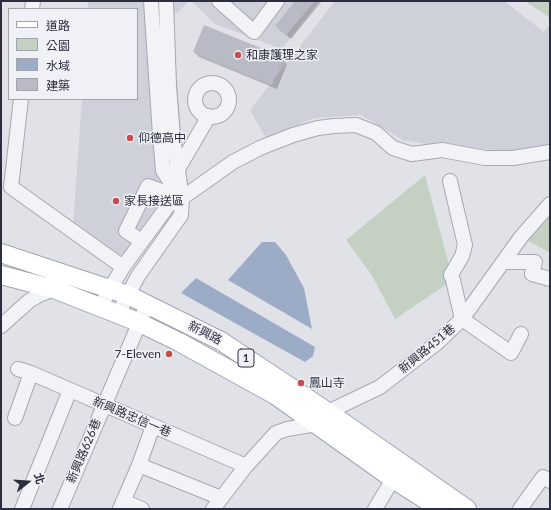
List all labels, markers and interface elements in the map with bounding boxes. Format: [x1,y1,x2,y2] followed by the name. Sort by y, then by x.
[8,8,138,100] legend
[46,18,70,33] text: 道路
[46,38,70,53] text: 公園
[246,48,318,62] place label: 和康護理之家
[233,50,243,60] marker: 和康護理之家
[46,58,70,73] text: 水域
[46,78,70,93] text: 建築
[138,131,186,145] place label: 仰德高中
[125,133,135,143] marker: 仰德高中
[124,194,184,208] place label: 家長接送區
[111,196,121,206] marker: 家長接送區
[186,318,224,348] street label: 新興路
[396,321,458,377] street label: 新興路451巷
[115,347,161,361] place label: 7-Eleven
[164,349,174,359] marker: 7-Eleven
[238,349,254,367] road number: 1
[309,376,345,390] place label: 鳳山寺
[296,378,306,388] marker: 鳳山寺
[91,394,173,440] street label: 新興路忠信一巷
[64,416,104,486] street label: 新興路626巷
[8,462,48,502] north arrow
[32,471,48,486] text: 北

